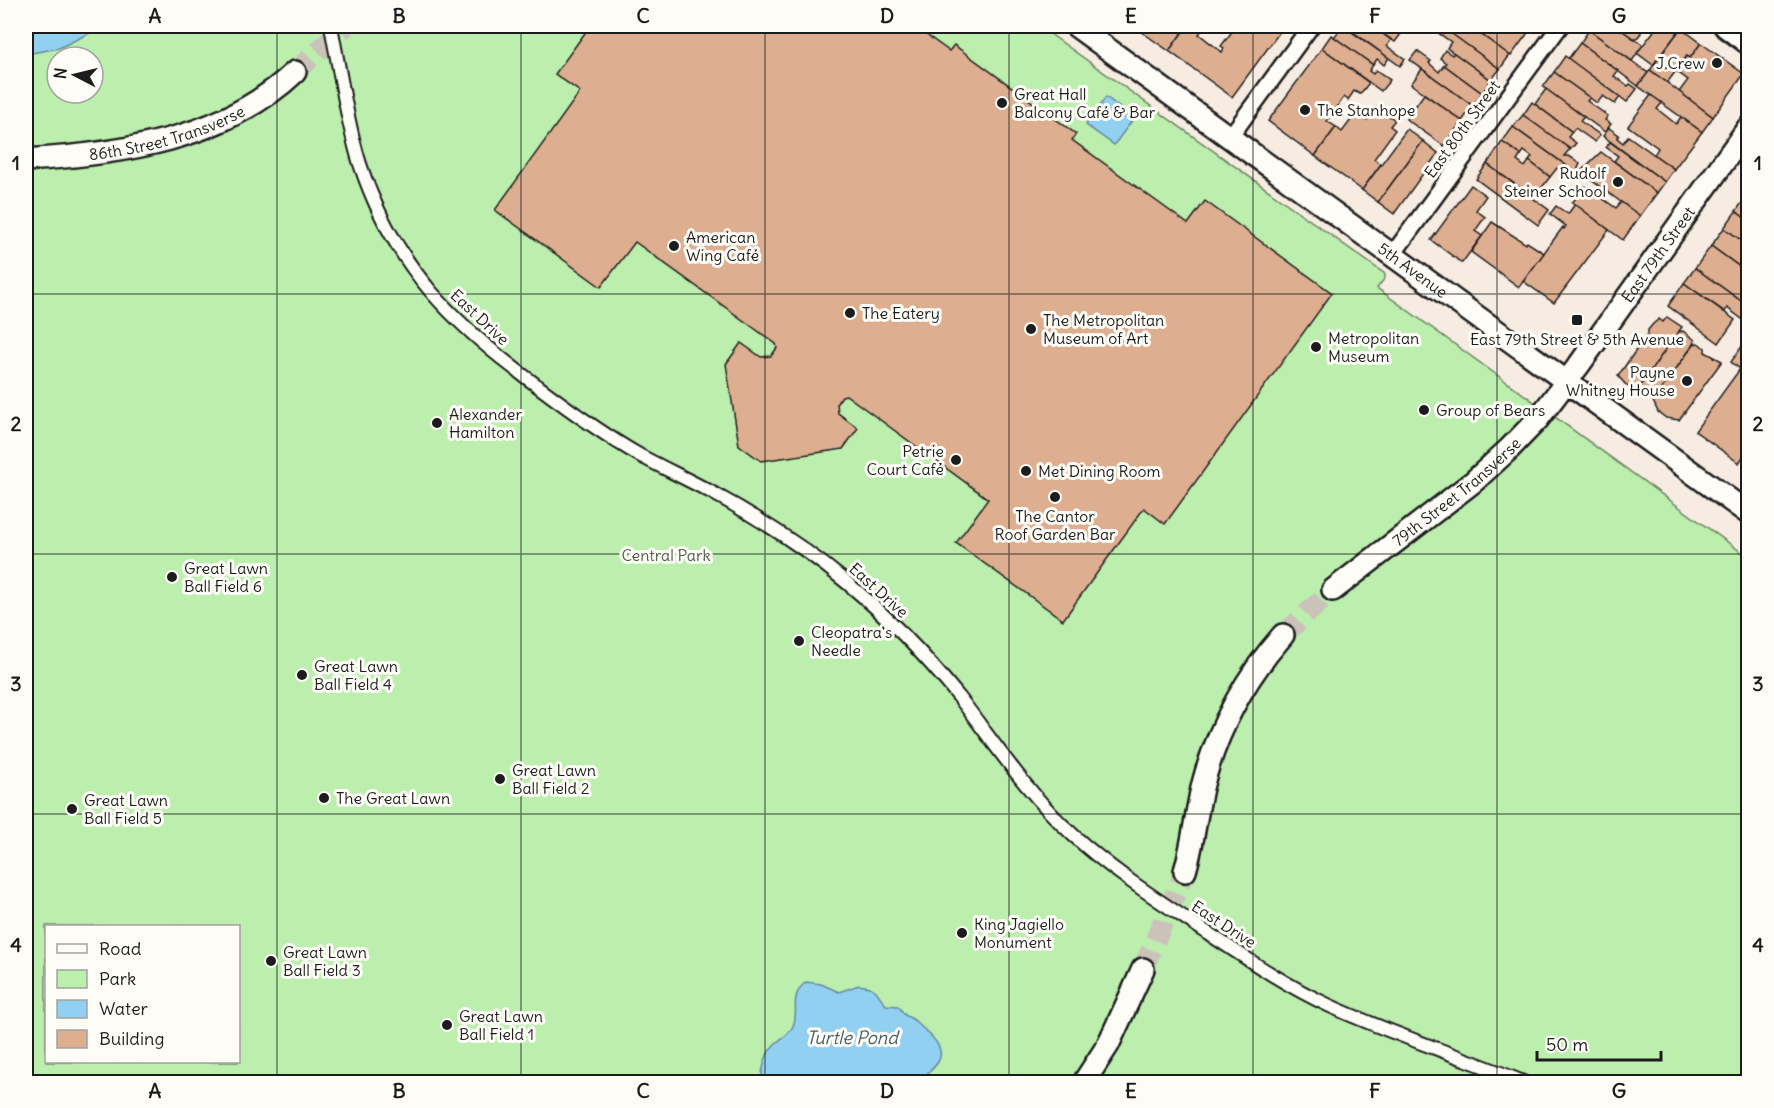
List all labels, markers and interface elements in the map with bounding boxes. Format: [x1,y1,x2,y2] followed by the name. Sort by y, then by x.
[149,3,162,28] text: A
[392,3,406,28] text: B
[636,3,650,28] text: C
[880,3,894,28] text: D
[1125,3,1137,28] text: E
[1369,3,1381,28] text: F
[1612,3,1626,28] text: G
[45,45,105,105] north arrow
[1656,53,1705,73] place label: J.Crew
[1710,56,1724,70] marker: J.Crew
[50,66,71,80] text: N
[1420,76,1504,182] street label: East 80th Street
[1014,84,1156,122] place label: Great Hall Balcony Café & Bar
[995,96,1009,110] marker: Great Hall Balcony Café & Bar
[1317,100,1415,120] place label: The Stanhope
[88,101,248,164] street label: 86th Street Transverse
[1298,103,1312,117] marker: The Stanhope
[12,150,20,175] text: 1
[1754,150,1762,175] text: 1
[1504,163,1607,201] place label: Rudolf Steiner School
[1611,175,1625,189] marker: Rudolf Steiner School
[1617,202,1699,306] street label: East 79th Street
[686,227,759,265] place label: American Wing Café
[1374,238,1452,302] street label: 5th Avenue
[667,239,681,253] marker: American Wing Café
[447,285,513,349] street label: East Drive
[862,303,940,323] place label: The Eatery
[843,306,857,320] marker: The Eatery
[1043,310,1164,348] place label: The Metropolitan Museum of Art
[1570,313,1584,327] marker: East 79th Street & 5th Avenue
[1024,322,1038,336] marker: The Metropolitan Museum of Art
[1328,328,1419,366] place label: Metropolitan Museum
[1470,329,1684,349] place label: East 79th Street & 5th Avenue
[1309,340,1323,354] marker: Metropolitan Museum
[1566,362,1675,400] place label: Payne Whitney House
[1680,374,1694,388] marker: Payne Whitney House
[1436,400,1545,420] place label: Group of Bears
[1417,403,1431,417] marker: Group of Bears
[449,404,522,442] place label: Alexander Hamilton
[11,411,22,436] text: 2
[1753,411,1764,436] text: 2
[430,416,444,430] marker: Alexander Hamilton
[1389,433,1525,550] street label: 79th Street Transverse
[867,441,944,479] place label: Petrie Court Café
[949,453,963,467] marker: Petrie Court Café
[1038,461,1161,481] place label: Met Dining Room
[1019,464,1033,478] marker: Met Dining Room
[1048,490,1062,504] marker: The Cantor Roof Garden Bar
[994,506,1116,544] place label: The Cantor Roof Garden Bar
[621,545,711,565] park label: Central Park
[184,558,268,596] place label: Great Lawn Ball Field 6
[845,558,913,622] street label: East Drive
[165,570,179,584] marker: Great Lawn Ball Field 6
[811,622,892,660] place label: Cleopatra's Needle
[792,634,806,648] marker: Cleopatra's Needle
[314,656,398,694] place label: Great Lawn Ball Field 4
[295,668,309,682] marker: Great Lawn Ball Field 4
[10,671,22,696] text: 3
[1752,671,1764,696] text: 3
[512,760,596,798] place label: Great Lawn Ball Field 2
[493,772,507,786] marker: Great Lawn Ball Field 2
[336,788,450,808] place label: The Great Lawn
[84,790,168,828] place label: Great Lawn Ball Field 5
[317,791,331,805] marker: The Great Lawn
[65,802,79,816] marker: Great Lawn Ball Field 5
[1188,896,1260,952] street label: East Drive
[974,914,1064,952] place label: King Jagiello Monument
[45,925,240,1063] legend
[955,926,969,940] marker: King Jagiello Monument
[10,932,22,957] text: 4
[1752,932,1764,957] text: 4
[99,937,142,960] text: Road
[283,942,367,980] place label: Great Lawn Ball Field 3
[264,954,278,968] marker: Great Lawn Ball Field 3
[99,967,136,990] text: Park
[99,997,149,1020] text: Water
[459,1006,543,1044] place label: Great Lawn Ball Field 1
[440,1018,454,1032] marker: Great Lawn Ball Field 1
[1537,1024,1662,1062] scale bar
[806,1026,900,1049] water label: Turtle Pond
[99,1027,164,1050] text: Building
[1546,1033,1588,1056] text: 50 m
[149,1078,162,1103] text: A
[392,1078,406,1103] text: B
[636,1078,650,1103] text: C
[880,1078,894,1103] text: D
[1125,1078,1137,1103] text: E
[1369,1078,1381,1103] text: F
[1612,1078,1626,1103] text: G

